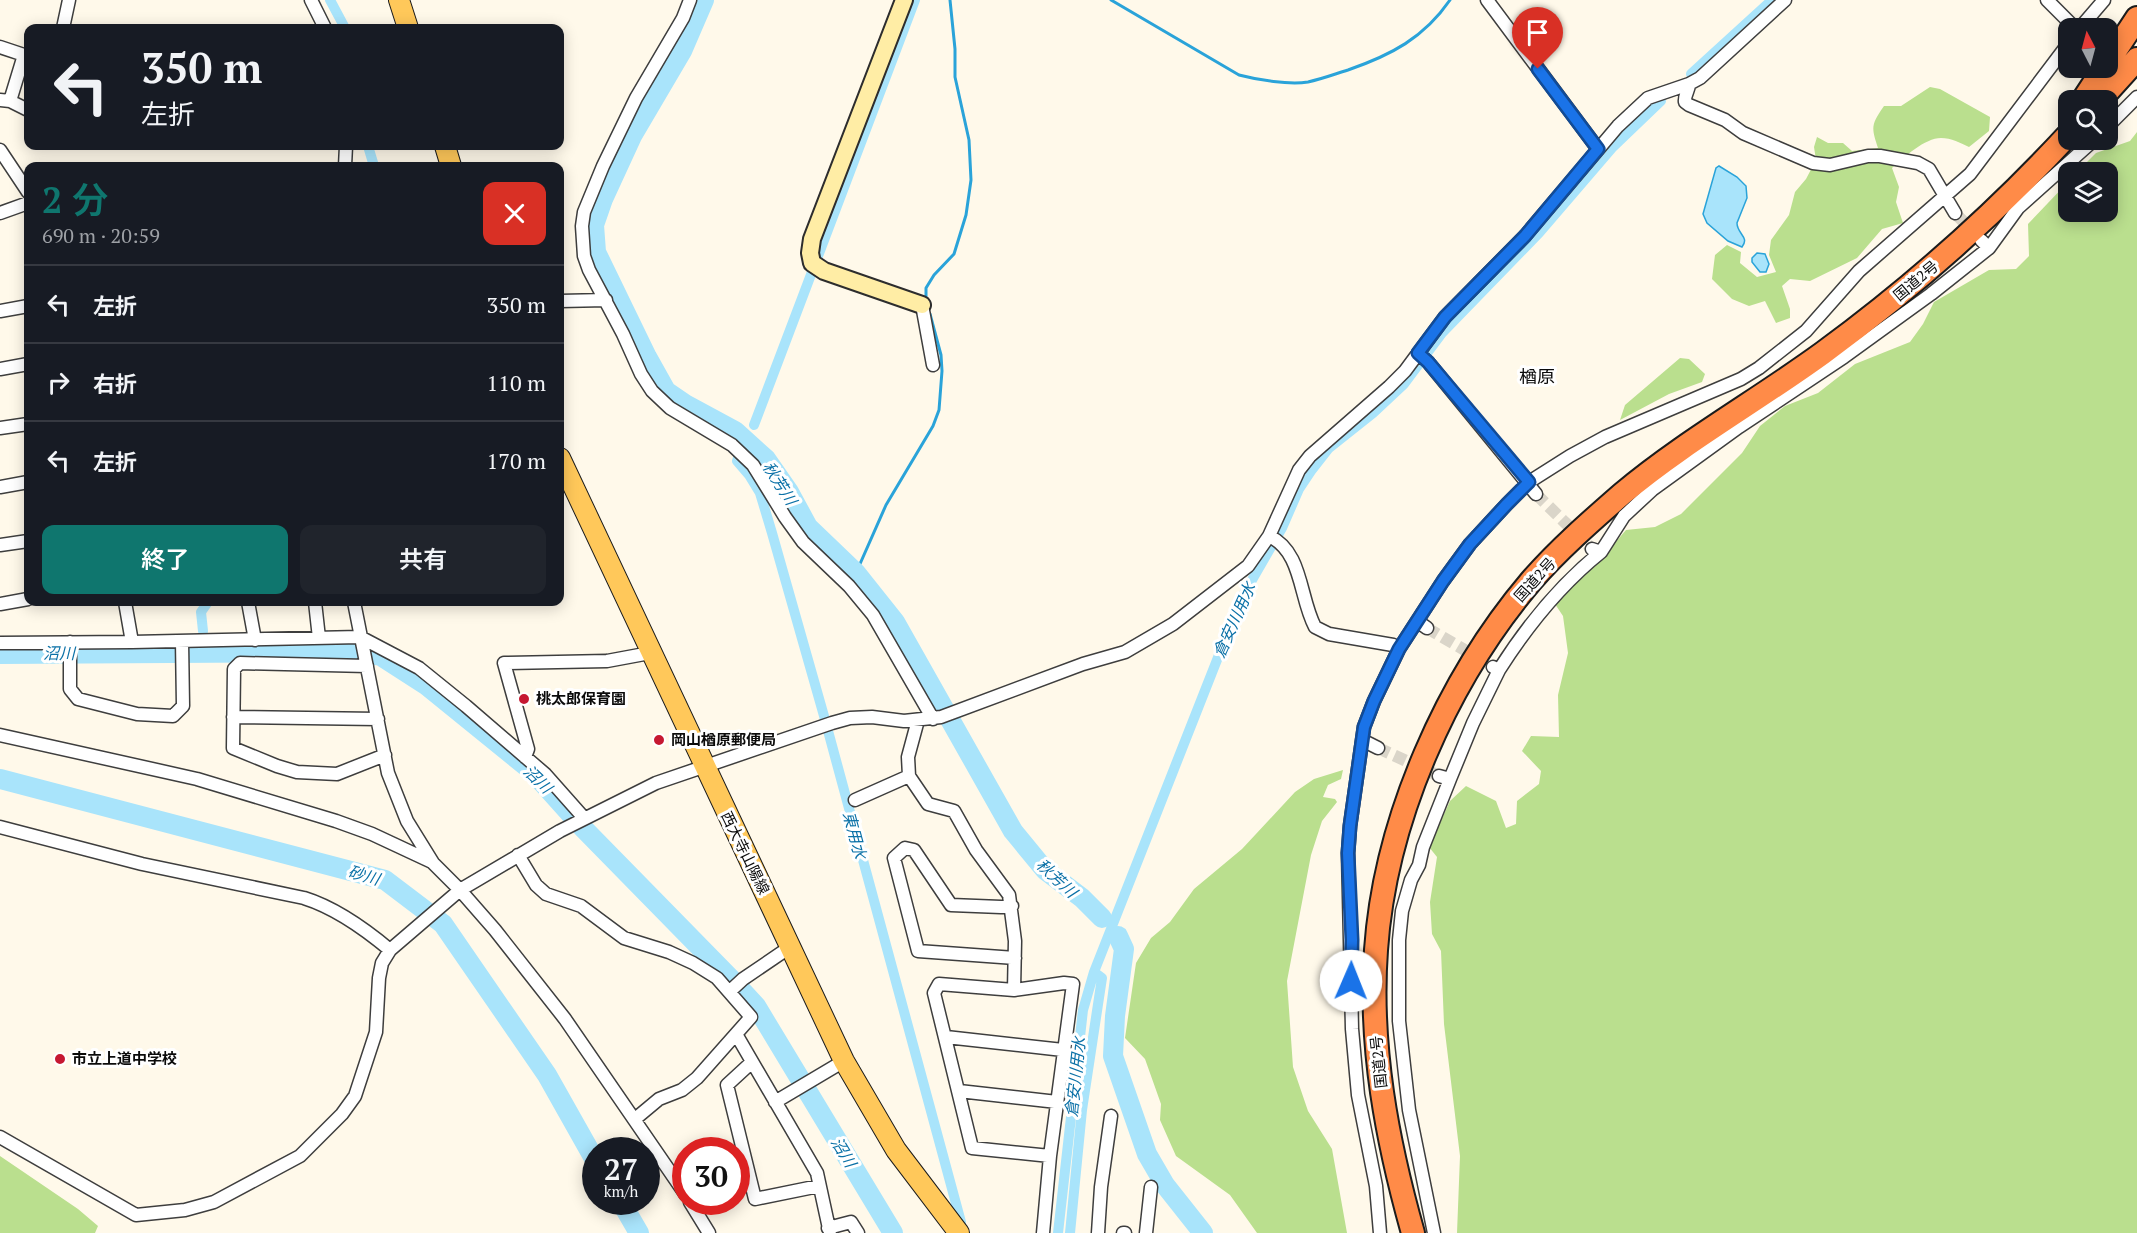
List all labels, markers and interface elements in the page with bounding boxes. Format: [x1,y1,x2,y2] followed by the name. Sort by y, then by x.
[1512,7,1563,69] pin
[1521,16,1554,49] icon: arrive
[2058,18,2118,78] north arrow
[2058,18,2118,222] map controls
[141,39,262,95] text: 350 m
[42,48,120,126] icon: left
[2058,90,2118,150] button: search
[141,96,195,132] text: 左折
[2058,162,2118,222] button: layers
[42,176,108,223] text: 2 分
[483,182,546,245] button: close
[42,222,160,249] text: 690 m · 20:59
[1889,256,1942,305] street label: 国道2号
[42,288,75,321] icon: left
[486,290,546,319] text: 350 m
[93,291,137,320] text: 左折
[1519,364,1555,388] district label: 楢原
[42,366,75,399] icon: right
[486,368,546,397] text: 110 m
[93,369,137,398] text: 右折
[42,444,75,477] icon: left
[486,446,546,475] text: 170 m
[93,447,137,476] text: 左折
[758,457,803,511] water label: 秋芳川
[42,525,288,594] button: 終了
[300,525,546,594] button: 共有
[1509,553,1559,606] street label: 国道2号
[1208,577,1261,661] water label: 倉安川用水
[43,642,77,664] water label: 沼川
[536,688,626,708] place label: 桃太郎保育園
[517,692,531,706] marker: 桃太郎保育園
[671,729,776,749] place label: 岡山楢原郵便局
[652,733,666,747] marker: 岡山楢原郵便局
[519,760,559,799] water label: 沼川
[717,808,775,897] street label: 西大寺山陽線
[838,809,872,863] water label: 東用水
[1032,854,1084,904] water label: 秋芳川
[346,860,384,891] water label: 砂川
[1319,949,1383,1013] position arrow
[1060,1034,1090,1118] water label: 倉安川用水
[1365,1035,1391,1090] street label: 国道2号
[72,1048,177,1068] place label: 市立上道中学校
[53,1052,67,1066] marker: 市立上道中学校
[826,1133,863,1173] water label: 沼川
[672,1137,750,1215] speed limit sign: 30
[604,1149,638,1189] text: 27
[604,1181,638,1201] text: km/h

